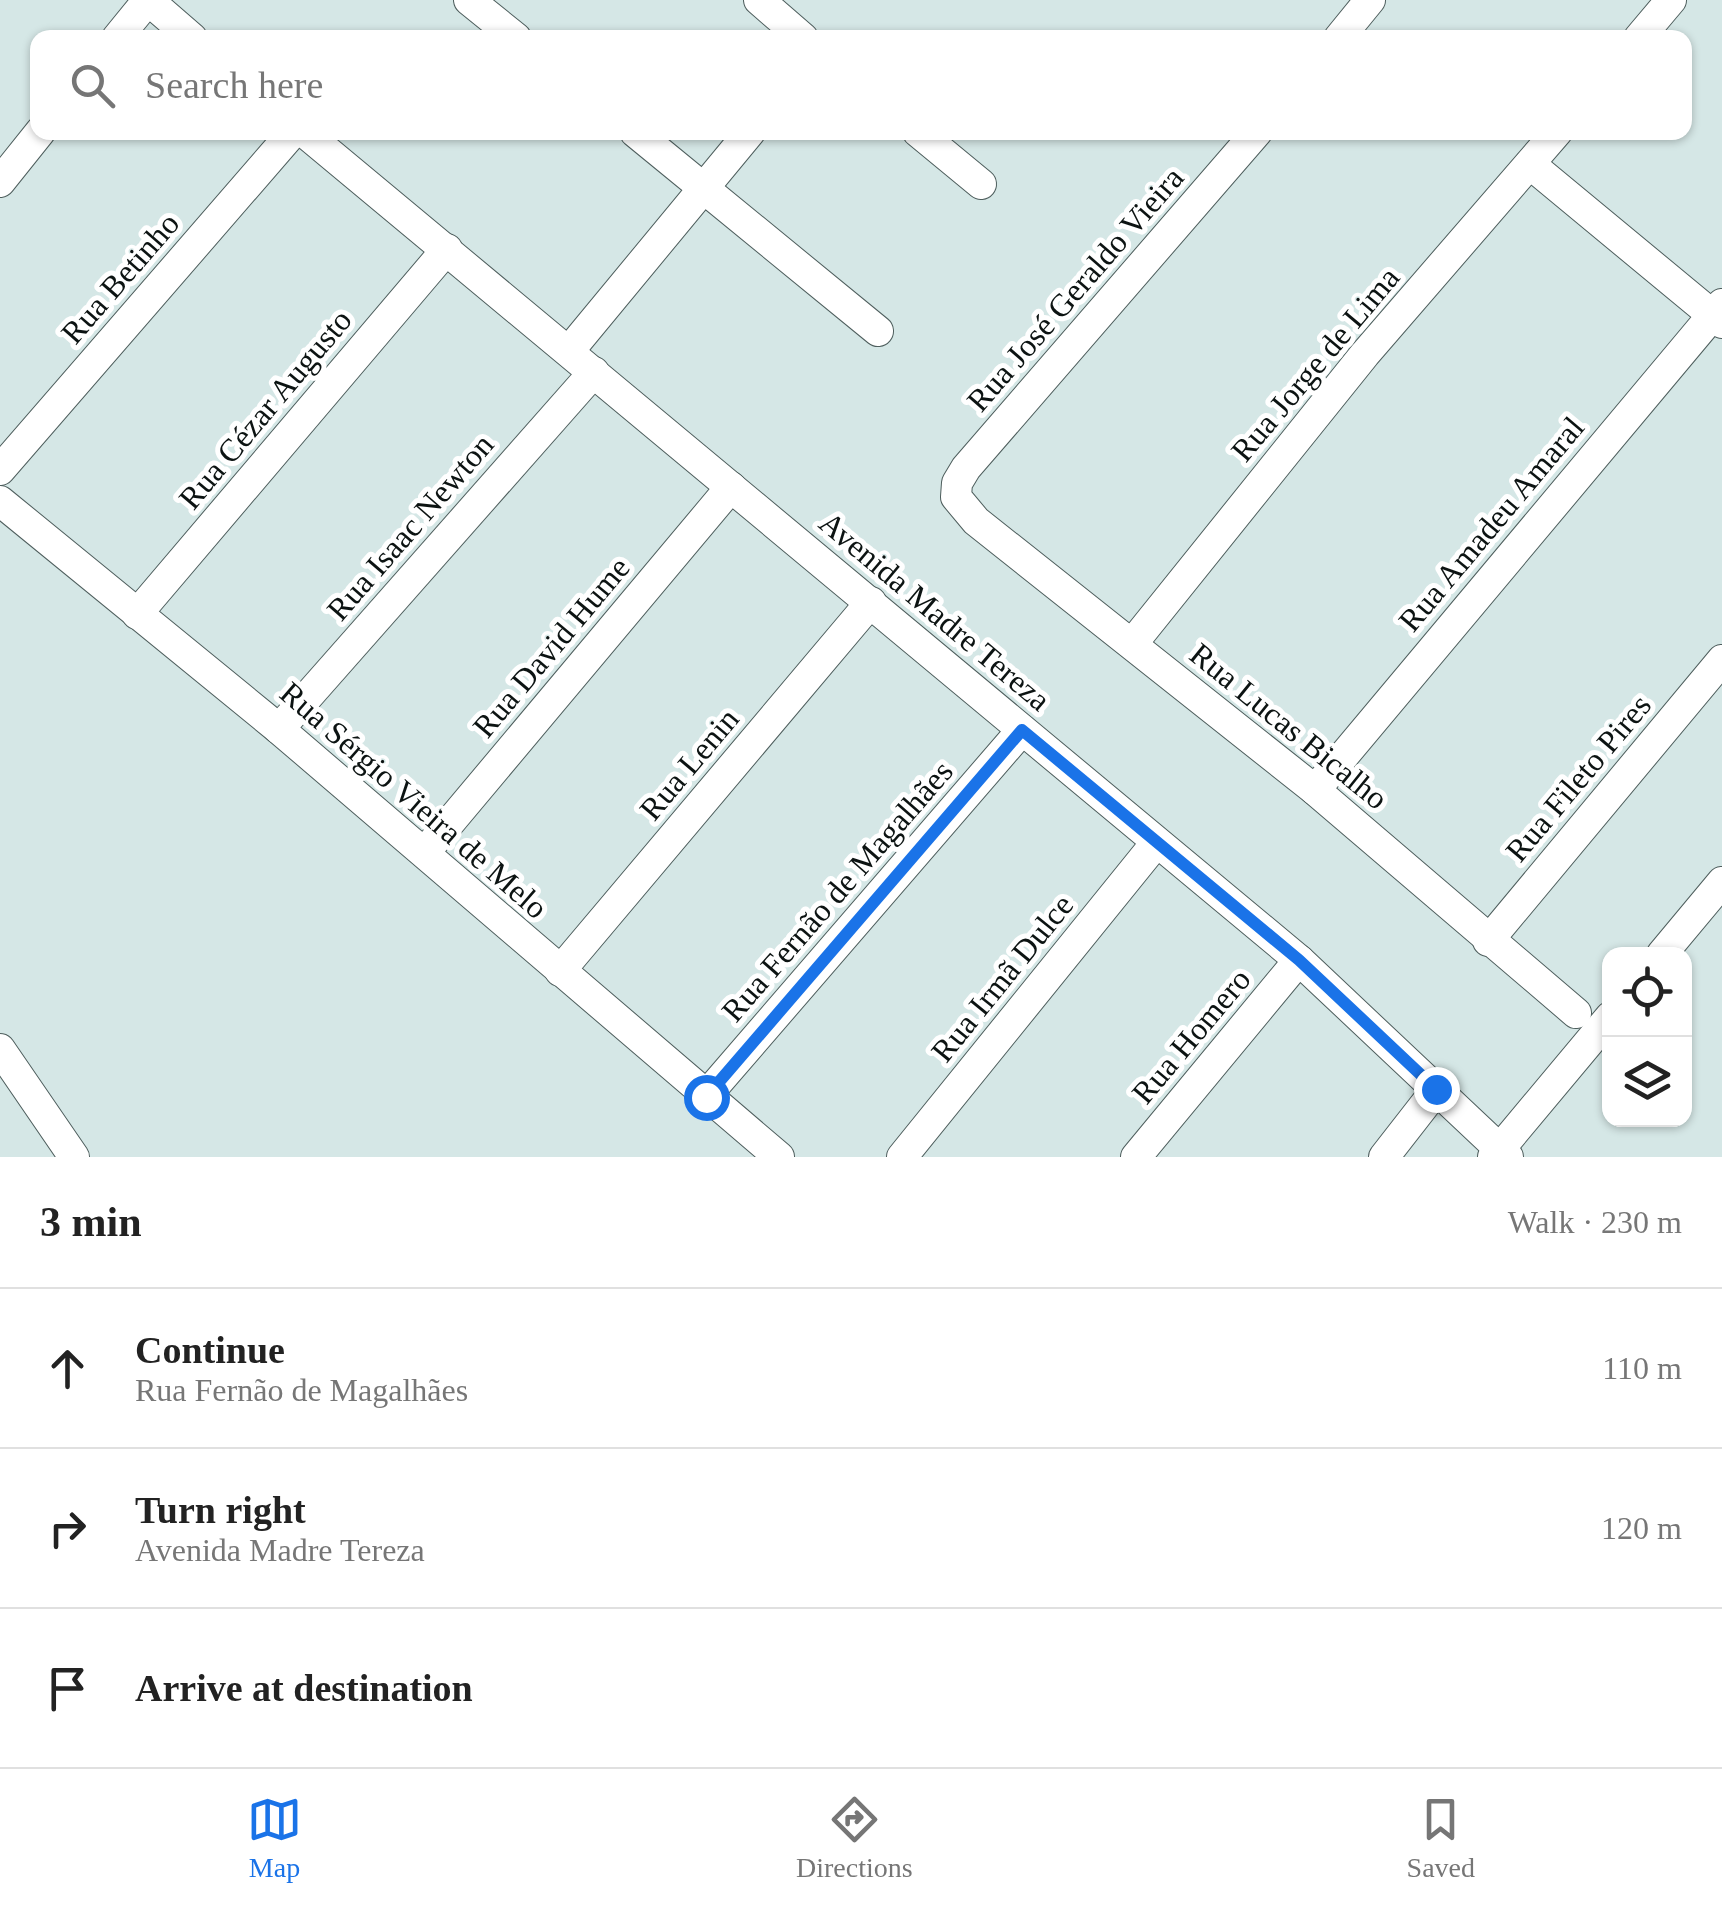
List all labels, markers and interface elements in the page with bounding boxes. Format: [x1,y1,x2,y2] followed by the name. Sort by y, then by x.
[30,30,1692,140] search box
[65,58,120,113] icon: search
[145,64,323,106] text: Search here
[959,160,1191,418] street label: Rua José Geraldo Vieira
[54,205,186,351] street label: Rua Betinho
[1223,260,1407,468] street label: Rua Jorge de Lima
[171,302,359,516] street label: Rua Cézar Augusto
[1391,410,1591,638] street label: Rua Amadeu Amaral
[319,427,501,627] street label: Rua Isaac Newton
[812,504,1058,718] street label: Avenida Madre Tereza
[465,550,637,744] street label: Rua David Hume
[1183,635,1395,817] street label: Rua Lucas Bicalho
[273,674,555,926] street label: Rua Sérgio Vieira de Melo
[1498,687,1658,869] street label: Rua Fileto Pires
[632,701,746,827] street label: Rua Lenin
[714,753,960,1029] street label: Rua Fernão de Magalhães
[924,887,1080,1069] street label: Rua Irmã Dulce
[1602,947,1692,1127] map controls
[1602,947,1692,1037] button: locate
[1124,961,1258,1111] street label: Rua Homero
[1602,1037,1692,1127] button: layers
[1414,1067,1460,1113] route end
[684,1075,730,1121] route start
[40,1199,142,1245] text: 3 min
[1508,1204,1682,1240] text: Walk · 230 m
[135,1329,285,1371] text: Continue
[40,1341,95,1396] icon: ahead
[1602,1350,1682,1386] text: 110 m
[135,1372,468,1408] text: Rua Fernão de Magalhães
[135,1489,306,1531] text: Turn right
[40,1501,95,1556] icon: right
[1601,1510,1682,1546] text: 120 m
[135,1532,425,1568] text: Avenida Madre Tereza
[40,1661,95,1716] icon: arrive
[135,1667,473,1709] text: Arrive at destination
[247,1792,302,1884] tab: Map
[796,1792,913,1884] tab: Directions
[1407,1792,1475,1884] tab: Saved

